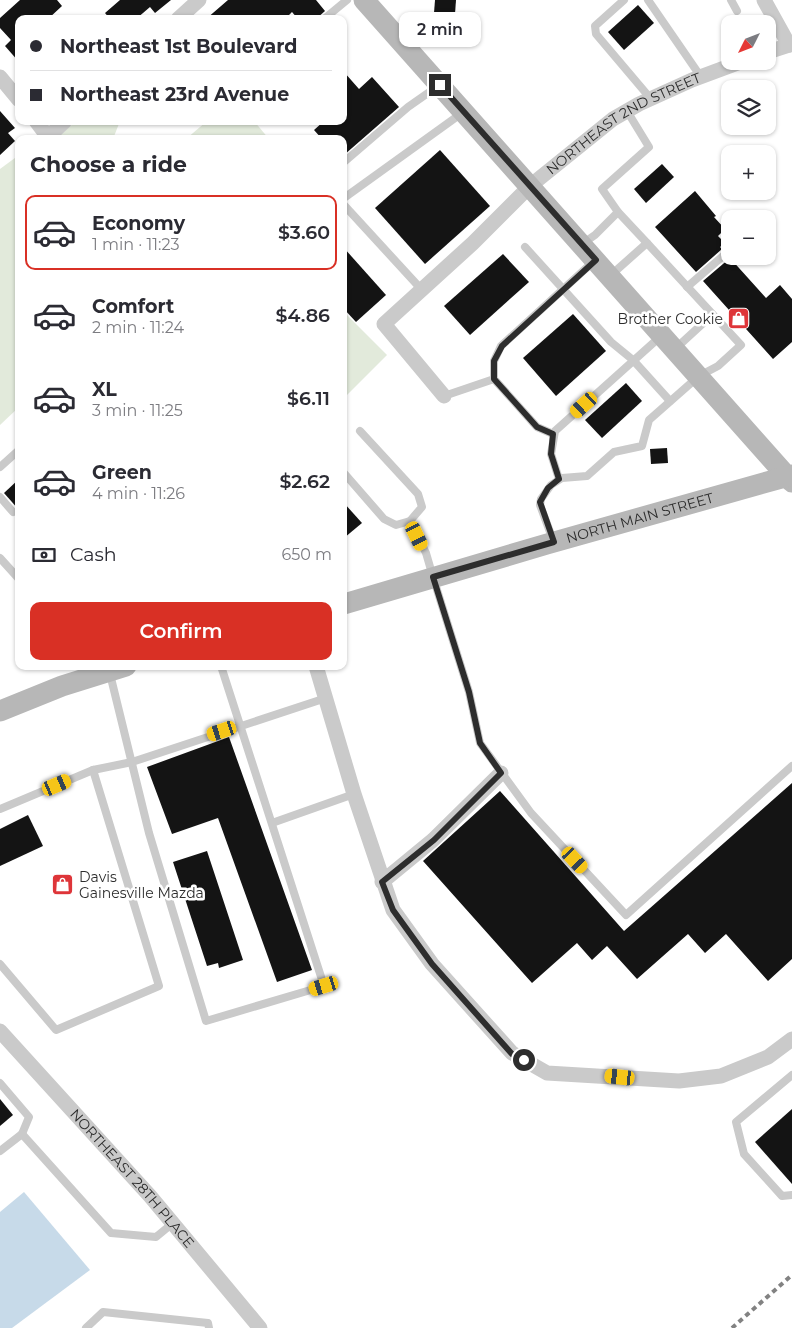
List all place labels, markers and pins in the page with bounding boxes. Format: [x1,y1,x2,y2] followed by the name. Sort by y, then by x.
[727,307,751,331] shop icon: Brother Cookie
[618,310,723,328] place label: Brother Cookie
[79,868,204,902] place label: Davis Gainesville Mazda
[51,873,75,897] shop icon: Davis Gainesville Mazda

